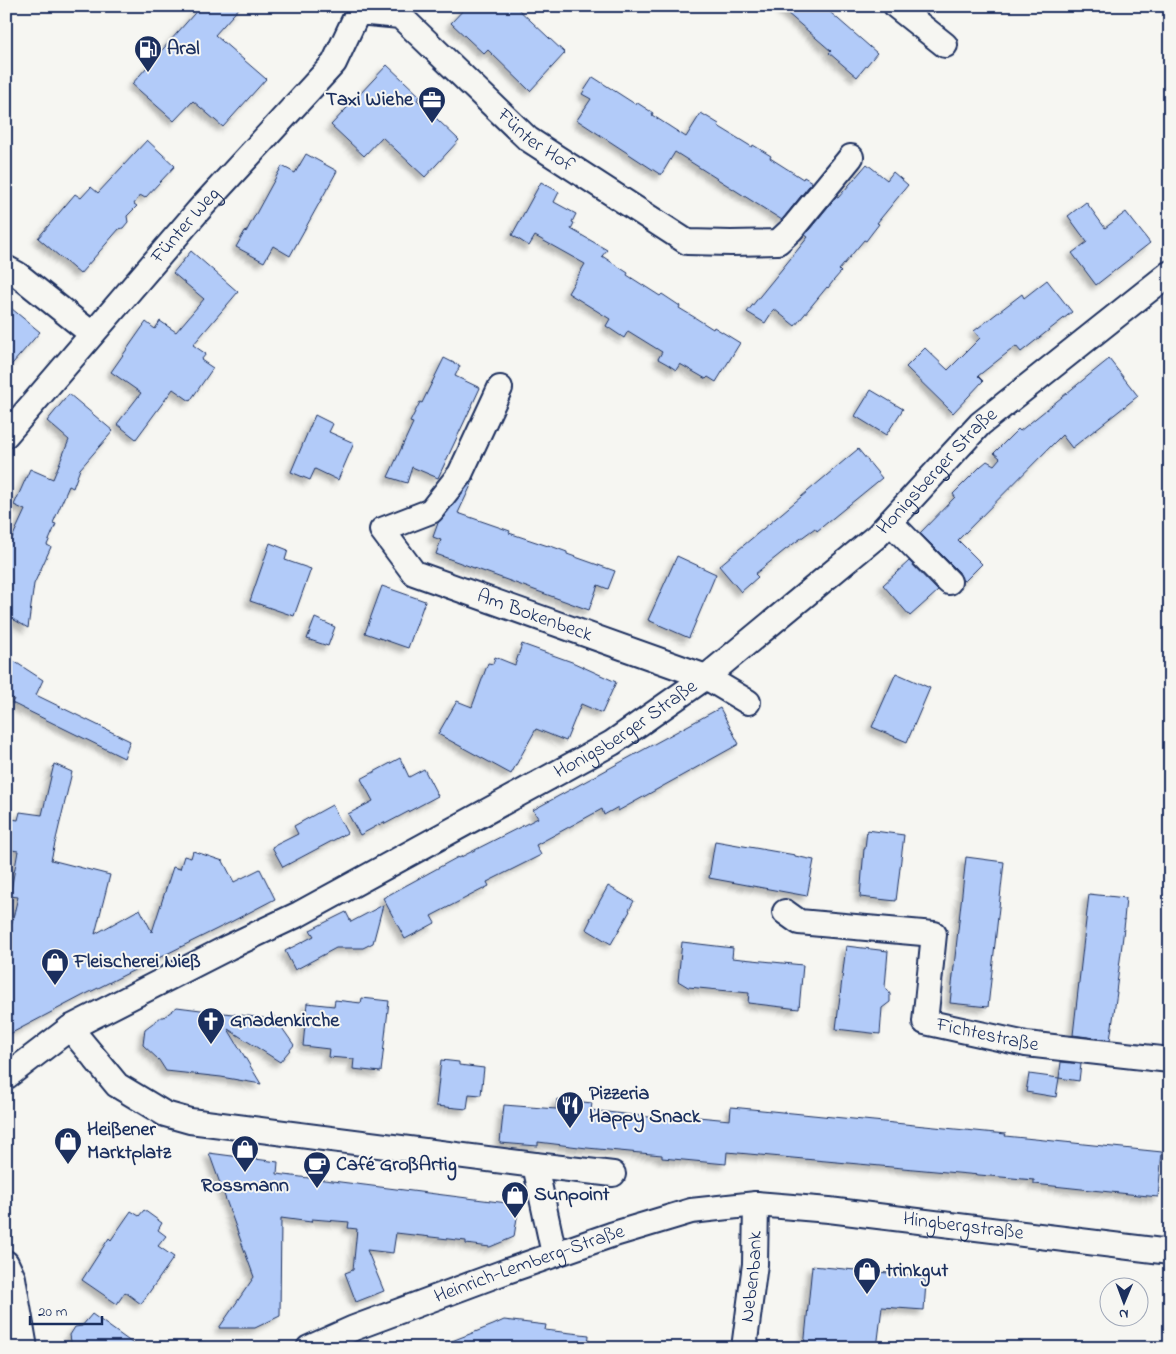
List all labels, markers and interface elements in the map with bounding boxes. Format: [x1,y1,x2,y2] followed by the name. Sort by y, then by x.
[133,34,163,73] fuel station icon: Aral
[167,35,200,64] place label: Aral
[417,85,447,124] office icon: Taxi Wiehe
[326,86,414,115] place label: Taxi Wiehe
[489,101,580,180] street label: Fünter Hof
[144,181,228,271] street label: Fünter Weg
[870,401,1004,542] street label: Honigsberger Straße
[473,582,597,650] street label: Am Bokenbeck
[549,673,704,786] street label: Honigsberger Straße
[40,947,70,986] shop icon: Fleischerei Nieß
[73,948,201,977] place label: Fleischerei Nieß
[196,1006,226,1045] church icon: Gnadenkirche
[230,1007,340,1036] place label: Gnadenkirche
[932,1010,1040,1060] street label: Fichtestraße
[589,1080,702,1133] place label: Pizzeria Happy Snack
[555,1090,585,1129] restaurant icon: Pizzeria Happy Snack
[87,1116,172,1168] place label: Heißener Marktplatz
[53,1126,83,1165] shop icon: Heißener Marktplatz
[230,1134,260,1173] shop icon: Rossmann
[302,1150,332,1189] cafe icon: Café GroßArtig
[336,1151,457,1181] place label: Café GroßArtig
[201,1172,289,1201] place label: Rossmann
[500,1180,530,1219] shop icon: Sunpoint
[534,1181,610,1210] place label: Sunpoint
[901,1205,1025,1248] street label: Hingbergstraße
[430,1217,628,1311] street label: Heinrich-Lemberg-Straße
[733,1230,770,1324] street label: Nebenbank
[852,1256,882,1295] shop icon: trinkgut
[885,1257,949,1287] place label: trinkgut
[1098,1276,1148,1326] north arrow
[30,1294,102,1326] scale bar
[38,1301,68,1323] text: 20 m
[1119,1303,1129,1324] text: N

